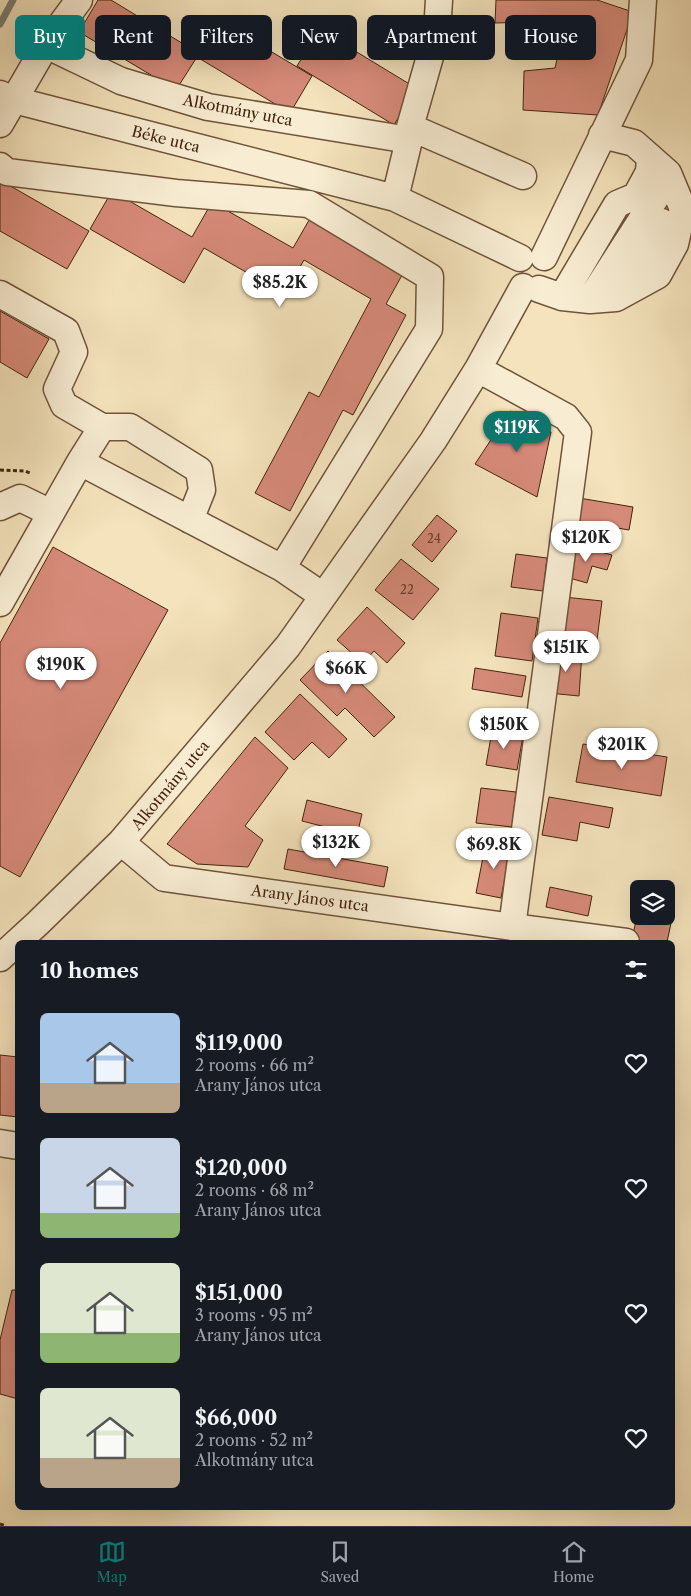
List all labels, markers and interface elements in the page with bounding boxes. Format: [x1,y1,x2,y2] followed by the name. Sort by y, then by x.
[15,15,85,60] chip: Buy
[95,15,171,60] chip: Rent
[181,15,272,60] chip: Filters
[282,15,357,60] chip: New
[367,15,495,60] chip: Apartment
[505,15,596,60] chip: House
[181,90,294,130] street label: Alkotmány utca
[130,121,202,157] street label: Béke utca
[239,266,321,308] pin: $85.2K
[253,272,307,292] text: $85.2K
[482,410,552,453] pin: $119K
[494,417,540,437] text: $119K
[551,520,621,563] pin: $120K
[562,527,610,547] text: $120K
[427,531,441,546] house number: 24
[400,582,414,597] house number: 22
[531,630,601,673] pin: $151K
[544,637,588,657] text: $151K
[26,648,96,690] pin: $190K
[316,652,376,694] pin: $66K
[37,654,85,674] text: $190K
[326,658,366,678] text: $66K
[469,708,539,750] pin: $150K
[480,714,528,734] text: $150K
[587,728,657,770] pin: $201K
[598,734,646,754] text: $201K
[126,736,213,834] street label: Alkotmány utca
[301,826,371,868] pin: $132K
[453,828,535,870] pin: $69.8K
[312,832,360,852] text: $132K
[467,834,521,854] text: $69.8K
[249,880,370,916] street label: Arany János utca
[630,880,675,925] map controls
[630,880,675,925] button: layers
[622,956,650,984] icon: filters
[40,958,139,983] text: 10 homes
[195,1030,283,1055] text: $119,000
[80,1033,140,1093] icon: home
[622,1049,650,1077] icon: heart
[195,1055,314,1075] text: 2 rooms · 66 m²
[195,1075,322,1095] text: Arany János utca
[195,1155,287,1180] text: $120,000
[80,1158,140,1218] icon: home
[622,1174,650,1202] icon: heart
[195,1180,314,1200] text: 2 rooms · 68 m²
[195,1200,322,1220] text: Arany János utca
[195,1280,283,1305] text: $151,000
[80,1283,140,1343] icon: home
[622,1299,650,1327] icon: heart
[195,1305,313,1325] text: 3 rooms · 95 m²
[195,1325,322,1345] text: Arany János utca
[195,1405,277,1430] text: $66,000
[80,1408,140,1468] icon: home
[622,1424,650,1452] icon: heart
[195,1430,313,1450] text: 2 rooms · 52 m²
[195,1450,314,1470] text: Alkotmány utca
[97,1538,127,1586] tab: Map
[321,1538,359,1586] tab: Saved
[553,1538,594,1586] tab: Home

